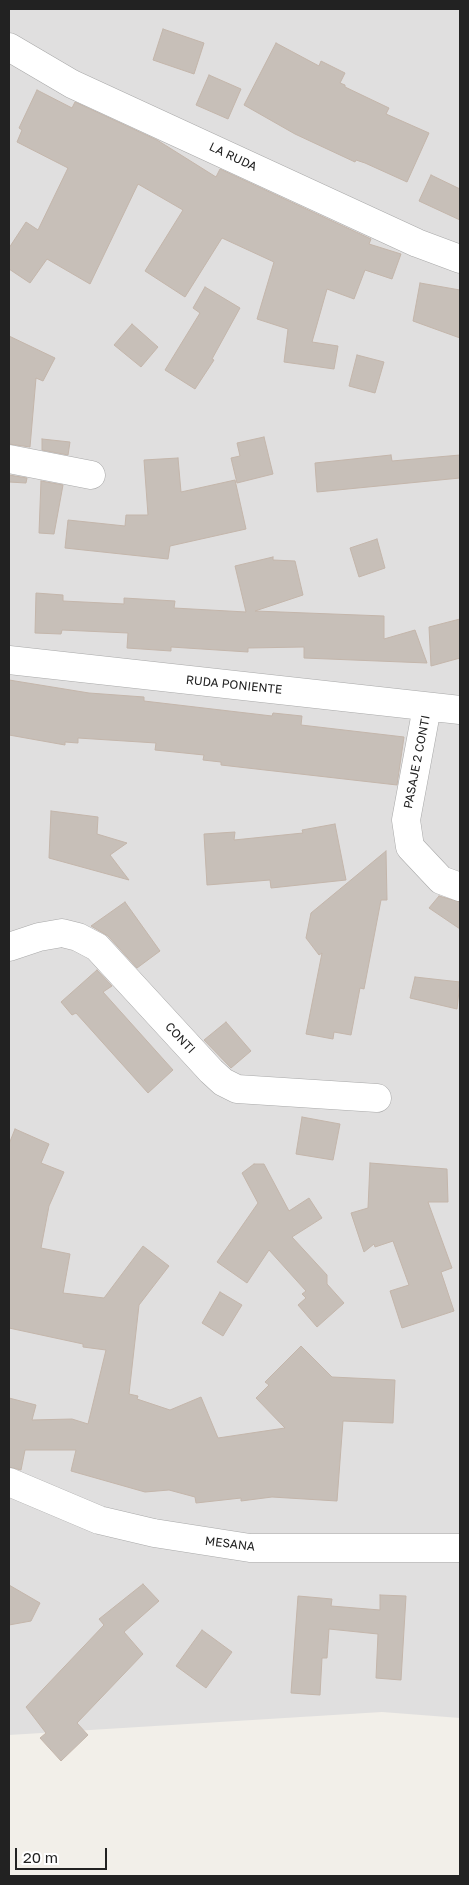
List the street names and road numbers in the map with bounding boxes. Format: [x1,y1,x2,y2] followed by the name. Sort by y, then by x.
[207,140,259,174] street label: LA RUDA
[185,673,283,697] street label: RUDA PONIENTE
[401,714,433,810] street label: PASAJE 2 CONTI
[162,1019,198,1057] street label: CONTI
[204,1534,256,1554] street label: MESANA

